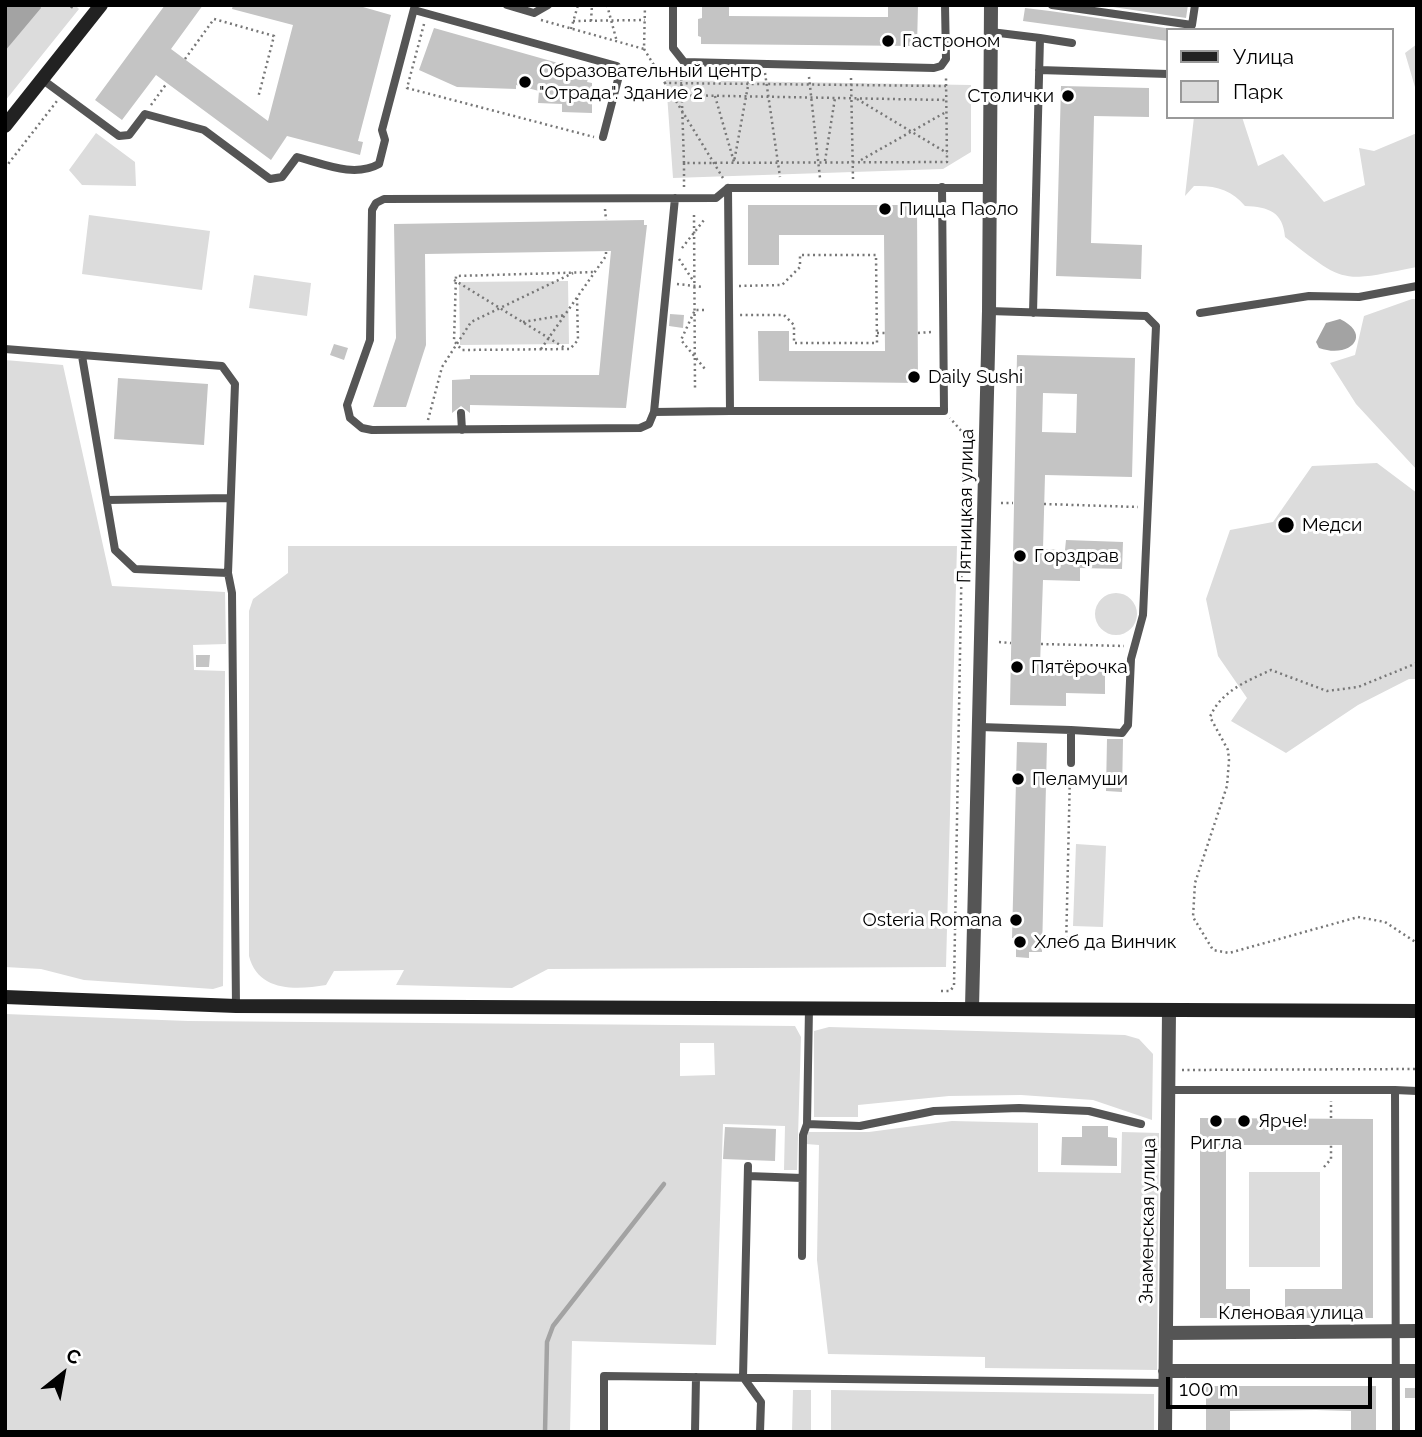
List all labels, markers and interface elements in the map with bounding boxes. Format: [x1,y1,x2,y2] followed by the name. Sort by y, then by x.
[1166,28,1394,119] legend
[902,30,1000,52] place label: Гастроном
[880,33,896,49] marker: Гастроном
[1233,44,1294,69] text: Улица
[539,60,762,104] place label: Образовательный центр "Отрада". Здание 2
[517,74,533,90] marker: Образовательный центр "Отрада". Здание 2
[1233,79,1283,104] text: Парк
[968,85,1054,107] place label: Столички
[1060,88,1076,104] marker: Столички
[899,198,1018,220] place label: Пицца Паоло
[877,201,893,217] marker: Пицца Паоло
[928,366,1023,388] place label: Daily Sushi
[906,369,922,385] marker: Daily Sushi
[953,429,979,583] street label: Пятницкая улица
[1302,514,1362,536] place label: Медси
[1276,515,1296,535] marker: Медси
[1034,545,1119,567] place label: Горздрав
[1012,548,1028,564] marker: Горздрав
[1031,656,1128,678] place label: Пятёрочка
[1009,659,1025,675] marker: Пятёрочка
[1032,768,1128,790] place label: Пеламуши
[1010,771,1026,787] marker: Пеламуши
[863,909,1002,931] place label: Osteria Romana
[1008,912,1024,928] marker: Osteria Romana
[1034,931,1177,953] place label: Хлеб да Винчик
[1012,934,1028,950] marker: Хлеб да Винчик
[1258,1110,1308,1132] place label: Ярче!
[1208,1113,1224,1129] marker: Ригла
[1236,1113,1252,1129] marker: Ярче!
[1190,1132,1242,1154] place label: Ригла
[1135,1138,1161,1304] street label: Знаменская улица
[1218,1302,1364,1324] street label: Кленовая улица
[28,1339,98,1409] north arrow
[63,1343,85,1369] text: С
[1170,1364,1376,1408] scale bar
[1179,1376,1238,1401] text: 100 m

